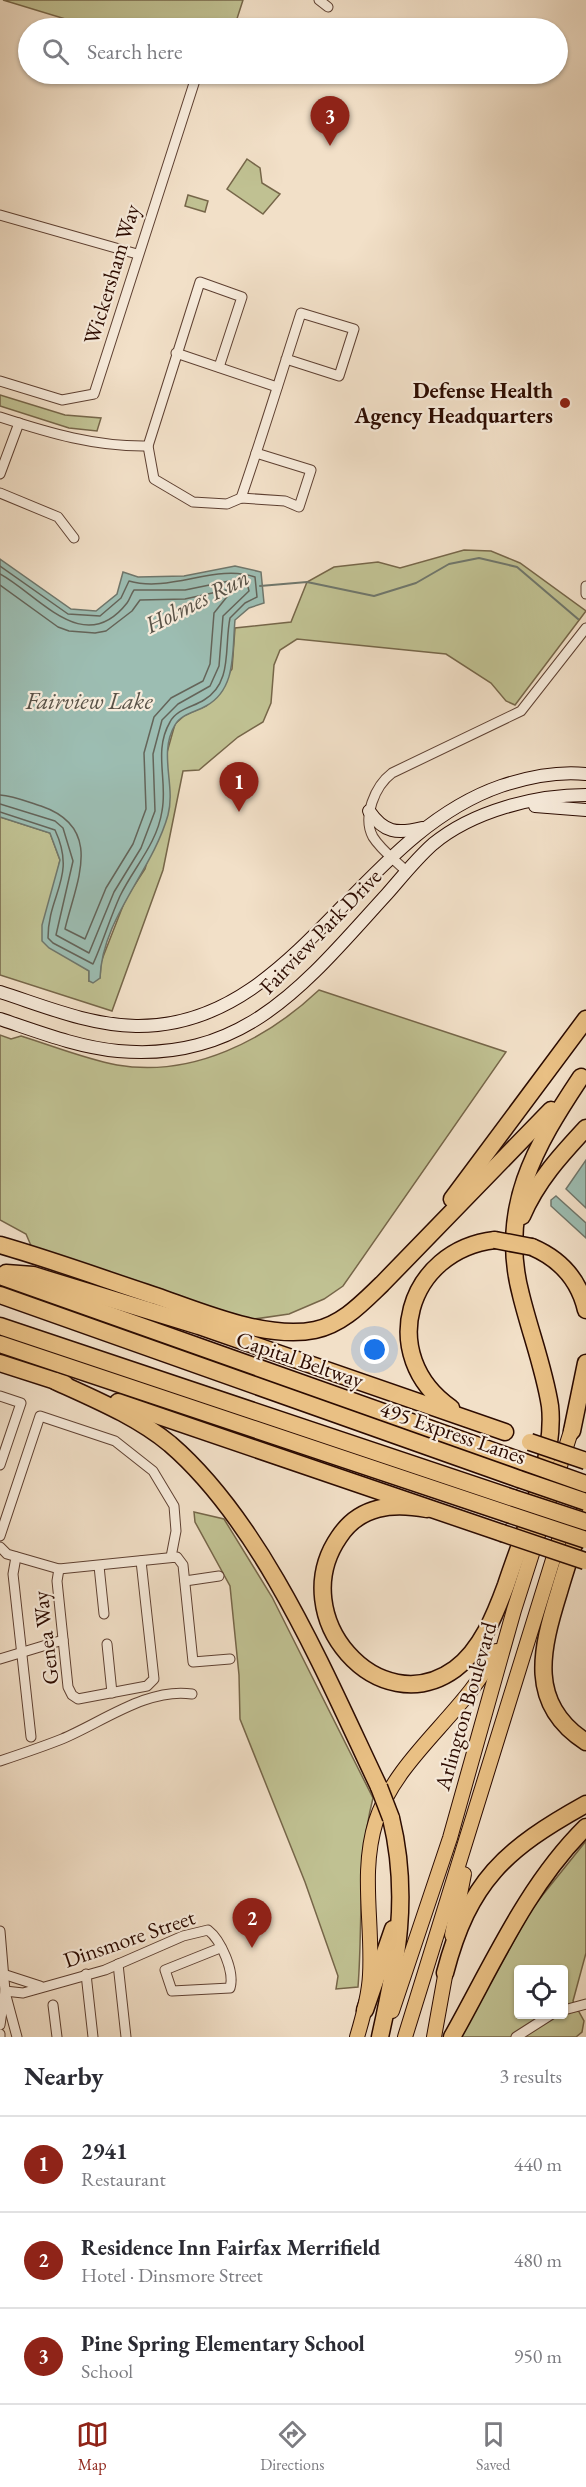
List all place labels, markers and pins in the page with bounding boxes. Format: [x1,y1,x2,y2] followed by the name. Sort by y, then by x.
[310,96,350,146] pin: 3
[354,376,553,430] place label: Defense Health Agency Headquarters
[558,396,572,410] marker: Defense Health Agency Headquarters
[220,762,258,812] pin: 1
[232,1898,272,1948] pin: 2

